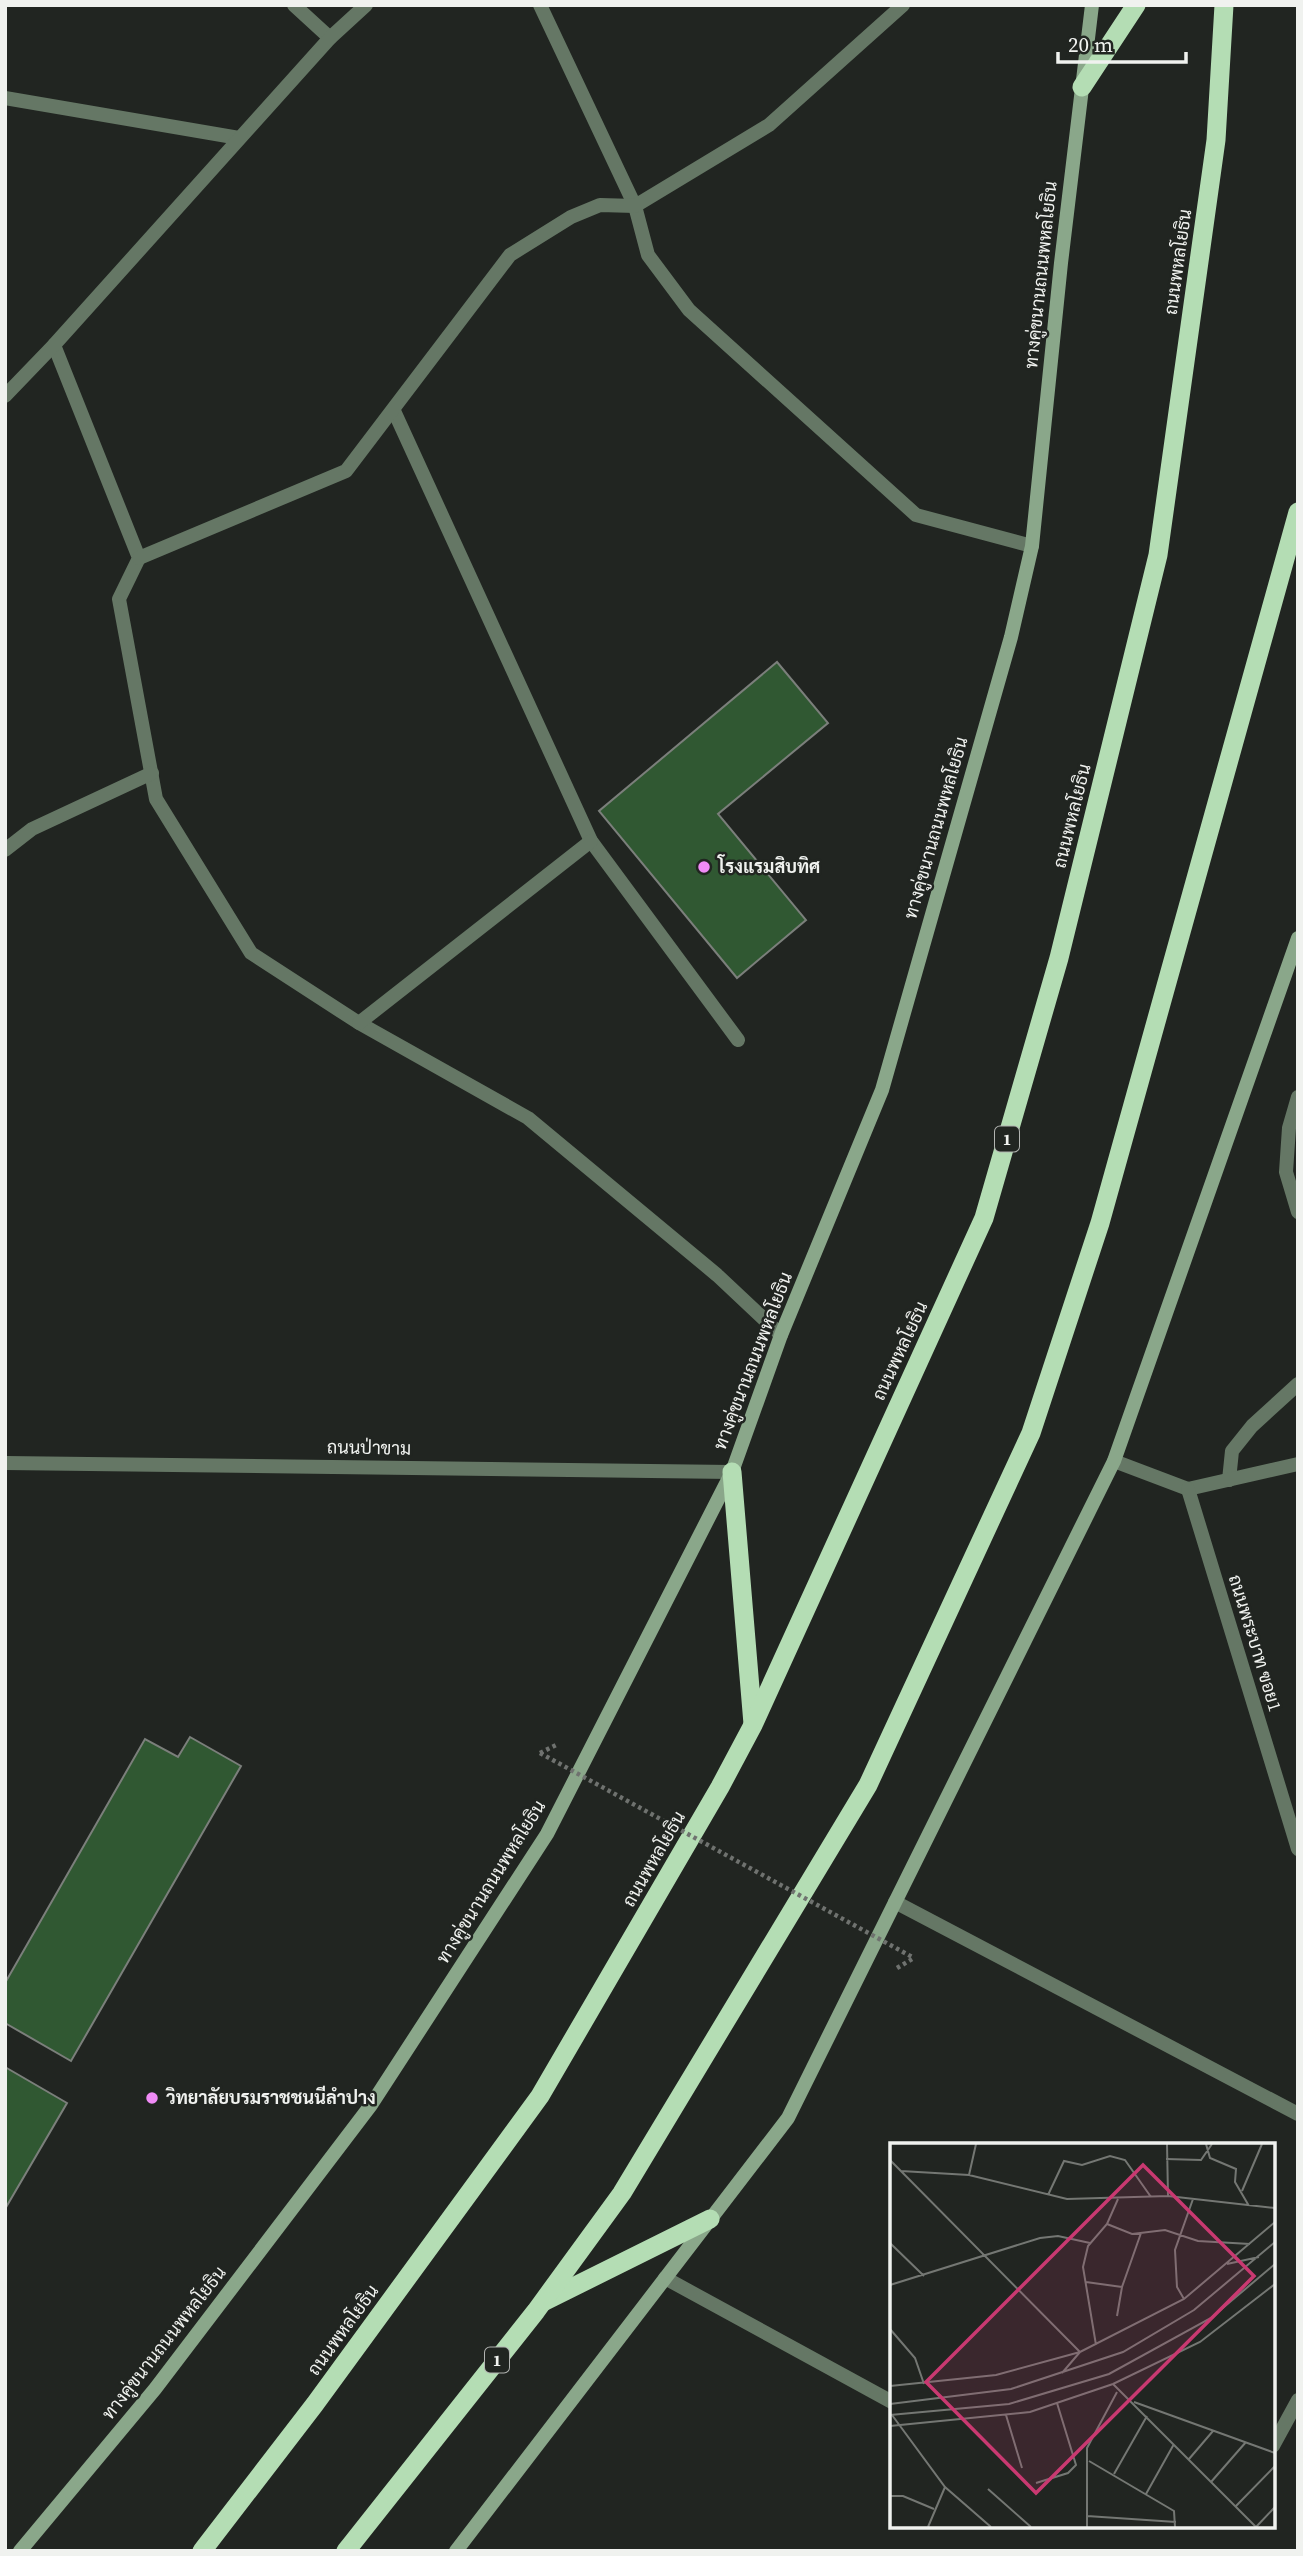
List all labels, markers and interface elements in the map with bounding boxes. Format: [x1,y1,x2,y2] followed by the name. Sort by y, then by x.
[1058,21,1186,65] scale bar
[1068,30,1113,59] text: 20 m
[1018,180,1064,370] street label: ทางคู่ขนานถนนพหลโยธิน
[1158,207,1197,316] street label: ถนนพหลโยธิน
[898,734,974,922] street label: ทางคู่ขนานถนนพหลโยธิน
[1046,761,1097,871] street label: ถนนพหลโยธิน
[717,854,820,879] place label: โรงแรมสิบทิศ
[696,859,712,875] marker: โรงแรมสิบทิศ
[995,1126,1019,1152] road number: 1
[707,1268,799,1454] street label: ทางคู่ขนานถนนพหลโยธิน
[866,1297,933,1404] street label: ถนนพหลโยธิน
[327,1434,411,1461] street label: ถนนป่าขาม
[1223,1571,1288,1714] street label: ถนนพระบาท ฃอย1
[430,1795,552,1969] street label: ทางคู่ขนานถนนพหลโยธิน
[616,1806,691,1911] street label: ถนนพหลโยธิน
[165,2085,376,2110] place label: วิทยาลัยบรมราชชนนีลำปาง
[144,2090,160,2106] marker: วิทยาลัยบรมราชชนนีลำปาง
[890,2143,1275,2528] inset map
[96,2261,232,2425] street label: ทางคู่ขนานถนนพหลโยธิน
[301,2279,384,2380] street label: ถนนพหลโยธิน
[485,2348,509,2372] road number: 1

